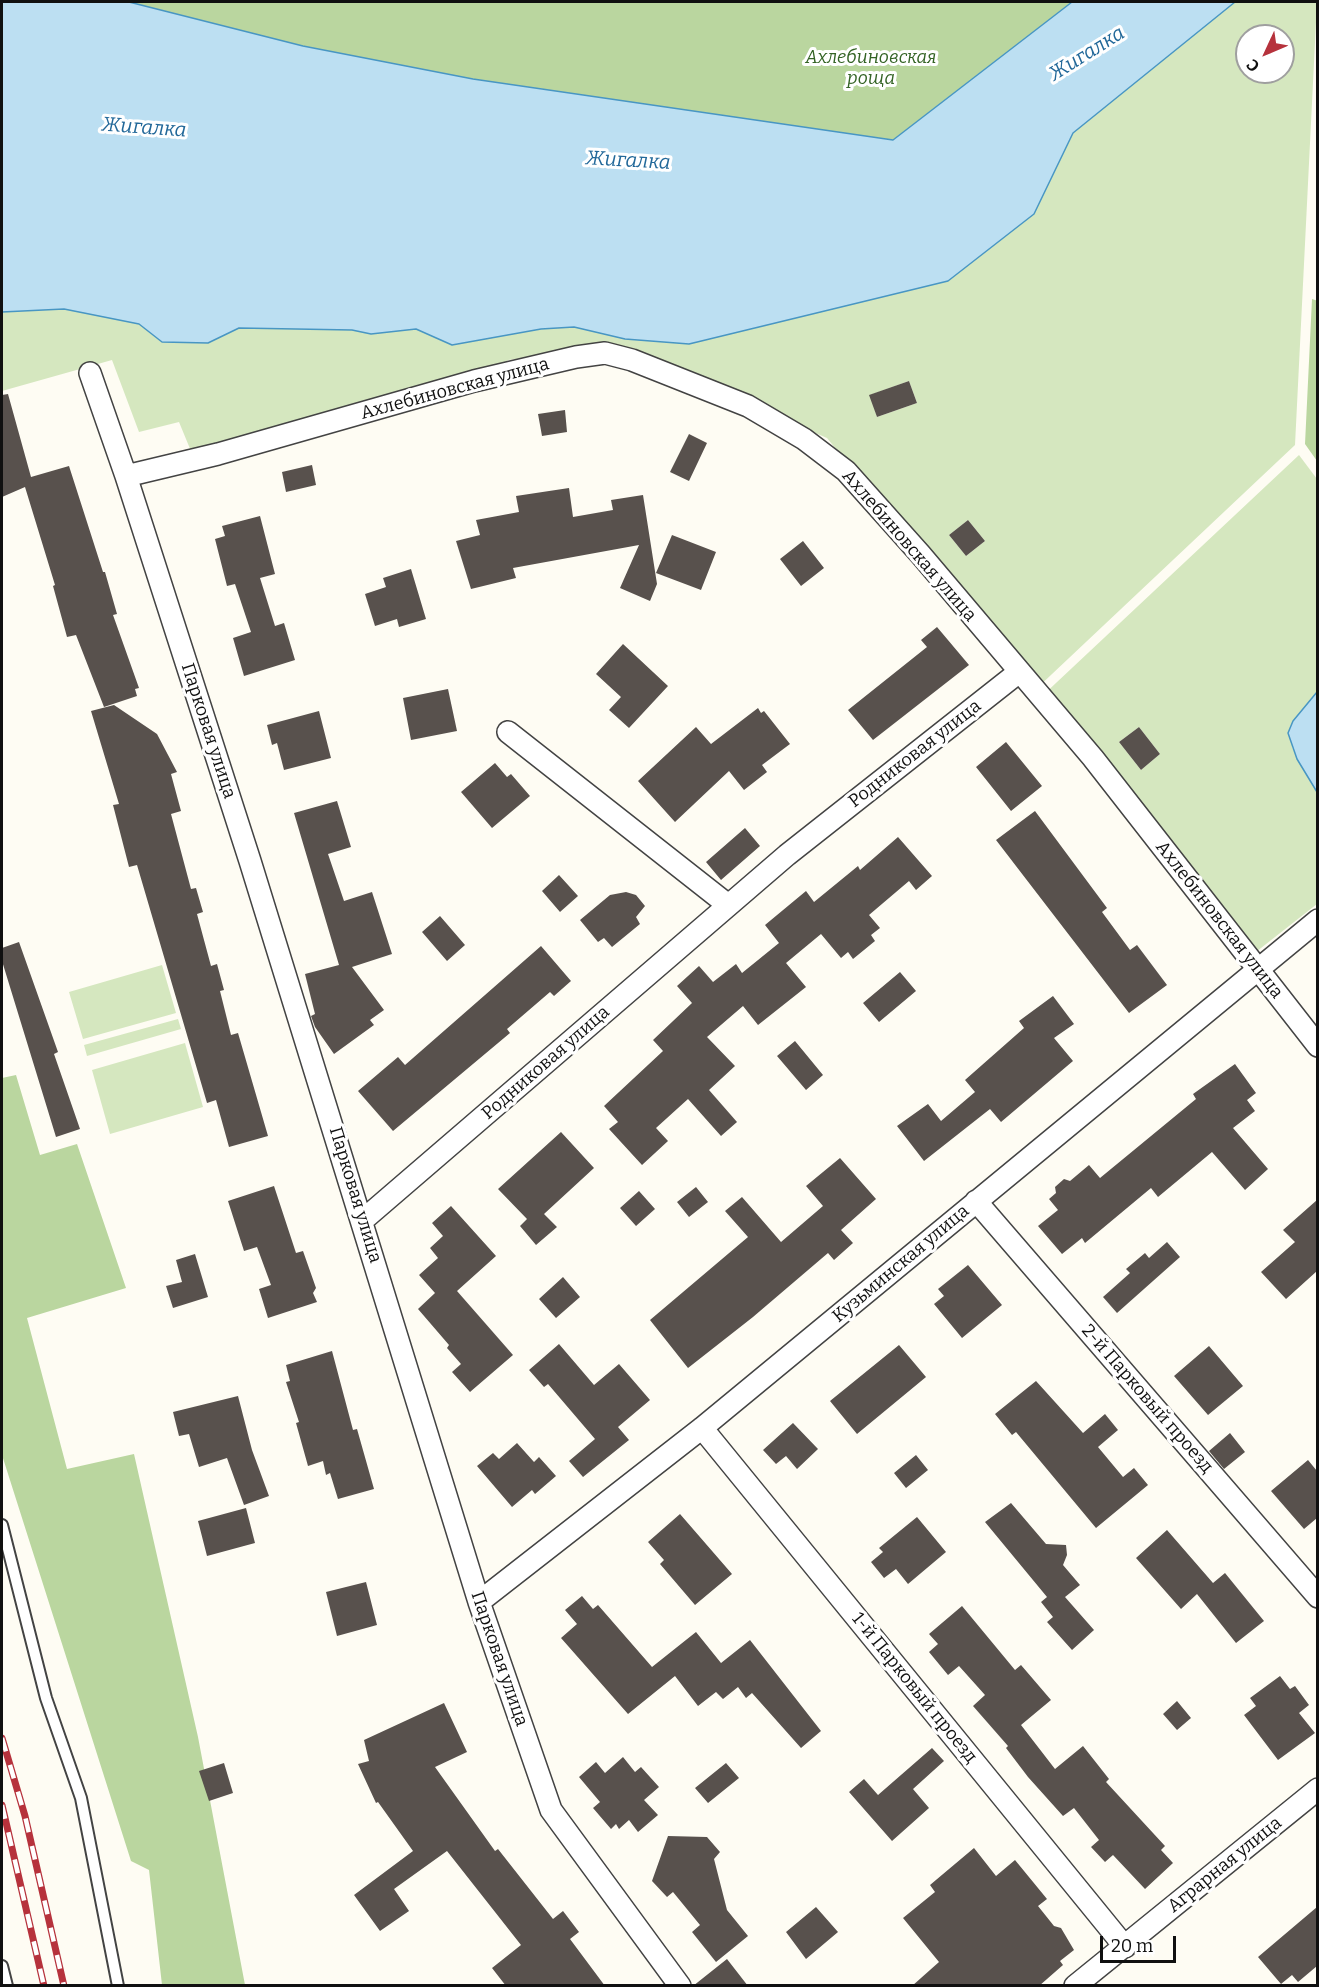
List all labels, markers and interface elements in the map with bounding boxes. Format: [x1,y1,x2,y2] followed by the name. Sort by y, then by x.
[1045,21,1129,87] water label: Жигалка
[1235,24,1295,84] north arrow
[805,47,937,90] park label: Ахлебиновская роща
[1243,55,1263,76] text: С
[101,113,187,143] water label: Жигалка
[585,147,671,175] water label: Жигалка
[359,353,551,425] street label: Ахлебиновская улица
[837,466,981,626] street label: Ахлебиновская улица
[176,660,240,802] street label: Парковая улица
[844,696,986,812] street label: Родниковая улица
[1151,837,1287,1003] street label: Ахлебиновская улица
[478,1002,614,1124] street label: Родниковая улица
[324,1124,386,1266] street label: Парковая улица
[828,1201,974,1327] street label: Кузьминская улица
[1077,1320,1217,1478] street label: 2-й Парковый проезд
[466,1589,532,1729] street label: Парковая улица
[847,1608,981,1768] street label: 1-й Парковый проезд
[1164,1812,1286,1918] street label: Аграрная улица
[1103,1924,1180,1962] scale bar
[1111,1935,1153,1957] text: 20 m

